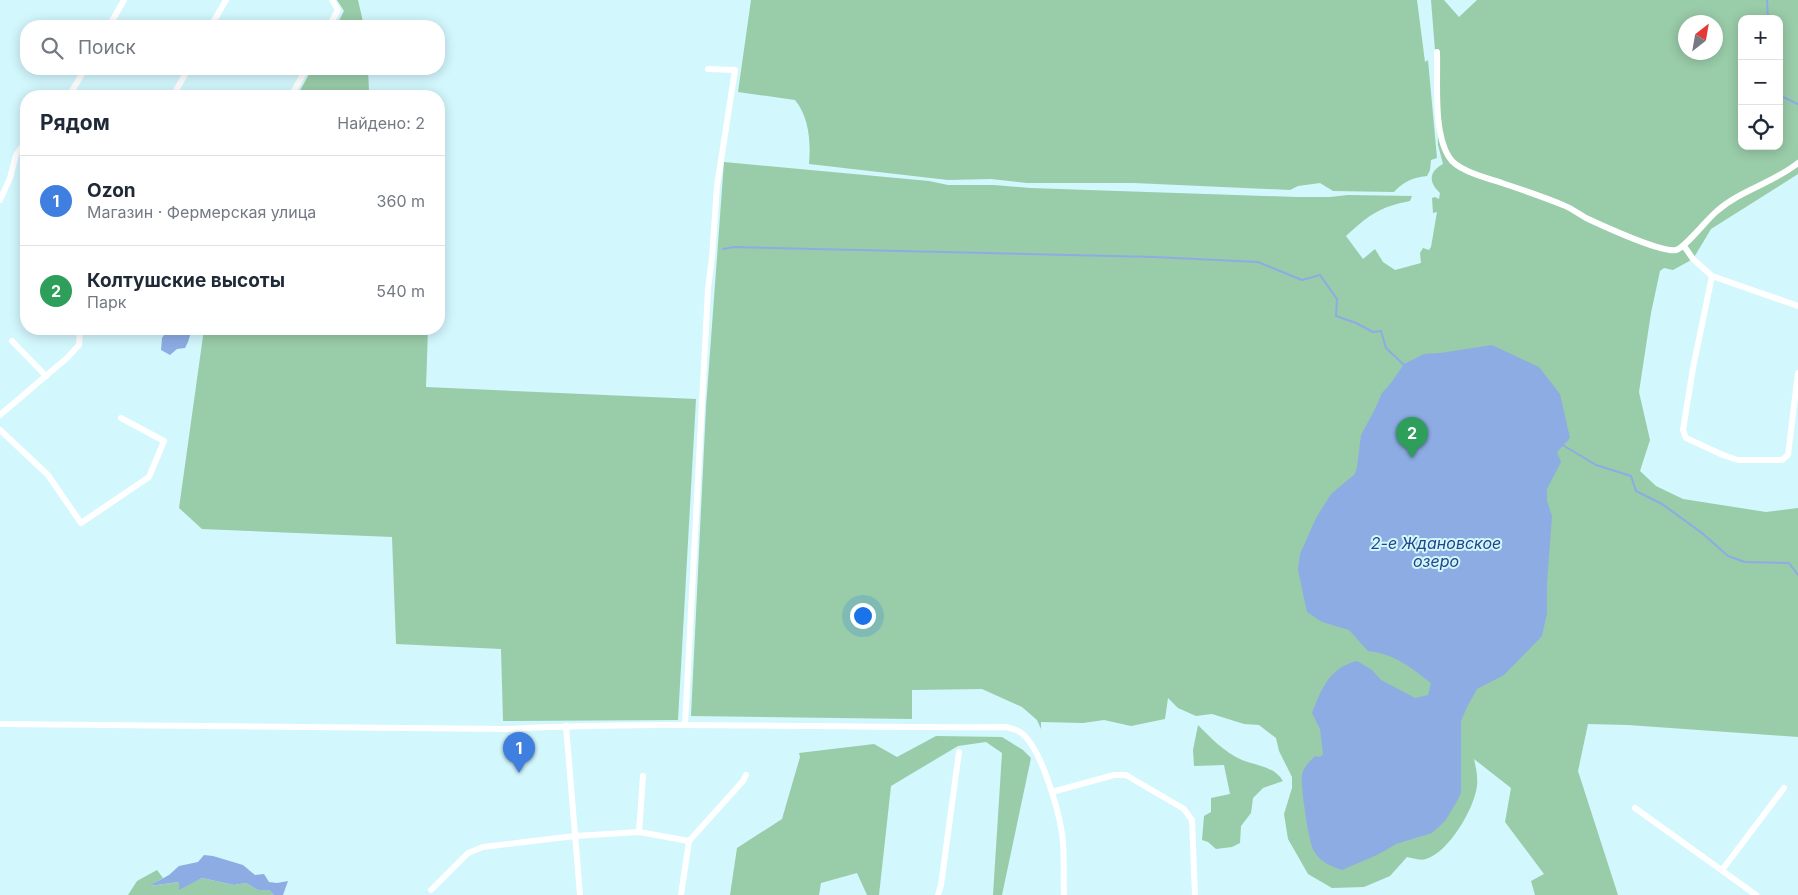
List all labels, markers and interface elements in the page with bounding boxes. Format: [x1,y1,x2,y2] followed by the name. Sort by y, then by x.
[1678,15,1723,60] north arrow
[1738,15,1783,150] map controls
[1738,15,1783,60] button: +
[20,20,445,75] search box
[38,34,66,62] icon: search
[78,36,136,59] text: Поиск
[1738,60,1783,105] button: −
[1738,105,1783,150] button: locate
[40,110,110,135] text: Рядом
[337,113,425,133] text: Найдено: 2
[87,179,136,202] text: Ozon
[53,191,59,211] text: 1
[377,191,425,211] text: 360 m
[87,202,316,222] text: Магазин · Фермерская улица
[87,269,285,292] text: Колтушские высоты
[51,281,61,301] text: 2
[376,281,425,301] text: 540 m
[87,292,126,312] text: Парк
[1396,417,1428,458] pin: 2
[1371,533,1501,571] water label: 2-е Ждановское озеро
[850,603,876,629] your location
[503,732,535,773] pin: 1

